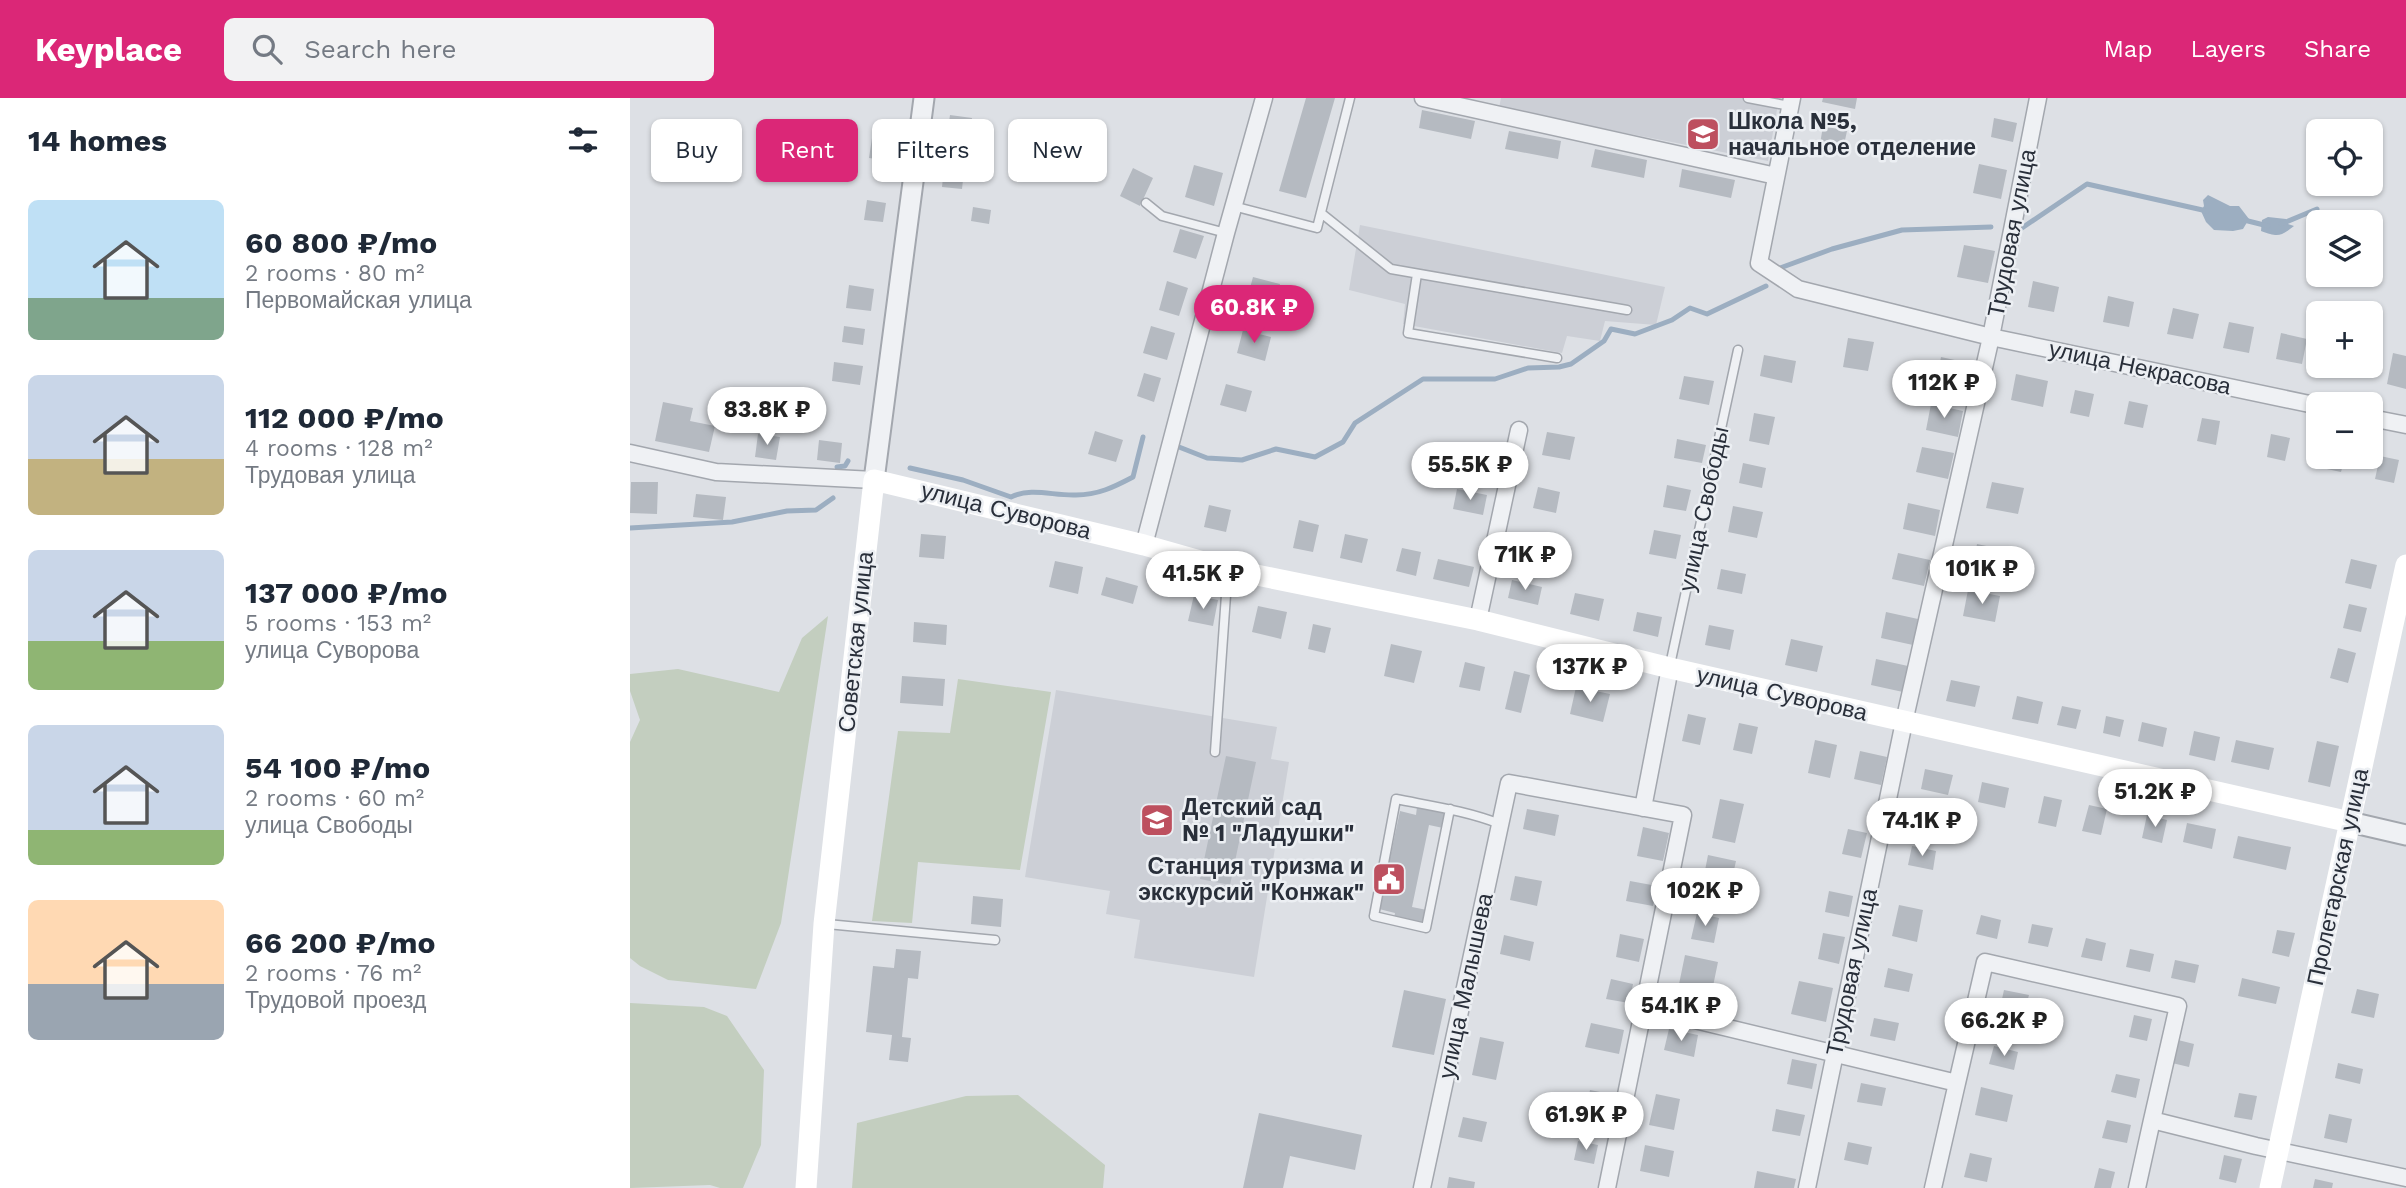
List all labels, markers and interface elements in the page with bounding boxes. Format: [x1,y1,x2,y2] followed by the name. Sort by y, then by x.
[224,18,714,81] search box
[35,30,182,69] text: Keyplace
[248,30,286,68] icon: search
[304,34,457,64] text: Search here
[2104,35,2152,63] text: Map
[2190,35,2266,63] text: Layers
[2304,35,2371,63] text: Share
[1728,108,1976,161] place label: Школа №5, начальное отделение
[1684,115,1722,153] school or university icon: Школа №5, начальное отделение
[651,119,742,182] chip: Buy
[756,119,858,182] chip: Rent
[872,119,994,182] chip: Filters
[1008,119,1107,182] chip: New
[2306,119,2383,469] map controls
[2306,119,2383,196] button: locate
[564,121,602,159] icon: filters
[28,123,167,158] text: 14 homes
[1982,147,2042,319] street label: Трудовая улица
[2306,210,2383,287] button: layers
[245,225,437,260] text: 60 800 ₽/mo
[84,228,168,312] icon: home
[245,260,424,287] text: 2 rooms · 80 m²
[1189,286,1319,345] pin: 60.8K ₽
[245,287,472,314] text: Первомайская улица
[1210,294,1298,321] text: 60.8K ₽
[2306,301,2383,378] button: +
[2047,336,2234,401] street label: улица Некрасова
[1887,360,2001,420] pin: 112K ₽
[1908,369,1980,396] text: 112K ₽
[702,388,832,447] pin: 83.8K ₽
[2306,392,2383,469] button: −
[723,396,811,423] text: 83.8K ₽
[245,400,444,435] text: 112 000 ₽/mo
[84,403,168,487] icon: home
[1673,424,1735,594] street label: улица Свободы
[245,435,433,462] text: 4 rooms · 128 m²
[1405,442,1535,502] pin: 55.5K ₽
[1427,451,1513,478] text: 55.5K ₽
[245,462,416,489] text: Трудовая улица
[918,477,1094,545] street label: улица Суворова
[1476,532,1574,592] pin: 71K ₽
[1494,541,1556,568] text: 71K ₽
[1925,546,2039,606] pin: 101K ₽
[833,550,879,734] street label: Советская улица
[1138,552,1268,611] pin: 41.5K ₽
[1946,555,2018,582] text: 101K ₽
[1162,560,1244,587] text: 41.5K ₽
[245,575,447,610] text: 137 000 ₽/mo
[84,578,168,662] icon: home
[245,610,431,637] text: 5 rooms · 153 m²
[245,637,419,664] text: улица Суворова
[1533,644,1647,704] pin: 137K ₽
[1552,653,1628,680] text: 137K ₽
[1694,661,1870,727] street label: улица Суворова
[245,750,430,785] text: 54 100 ₽/mo
[84,753,168,837] icon: home
[2302,766,2374,988] street label: Пролетарская улица
[2090,770,2220,829] pin: 51.2K ₽
[2114,778,2196,805] text: 51.2K ₽
[245,785,424,812] text: 2 rooms · 60 m²
[1182,794,1354,847] place label: Детский сад № 1 "Ладушки"
[1857,798,1987,858] pin: 74.1K ₽
[1138,801,1176,839] school or university icon: Детский сад № 1 "Ладушки"
[1882,807,1962,834] text: 74.1K ₽
[245,812,413,839] text: улица Свободы
[1138,853,1364,906] place label: Станция туризма и экскурсий "Конжак"
[1370,860,1408,898] public building icon: Станция туризма и экскурсий "Конжак"
[1648,868,1762,928] pin: 102K ₽
[1667,877,1743,904] text: 102K ₽
[1821,886,1883,1058] street label: Трудовая улица
[1433,890,1499,1081] street label: улица Малышева
[245,925,436,960] text: 66 200 ₽/mo
[84,928,168,1012] icon: home
[245,960,421,987] text: 2 rooms · 76 m²
[1616,984,1746,1043] pin: 54.1K ₽
[245,987,426,1014] text: Трудовой проезд
[1641,992,1721,1019] text: 54.1K ₽
[1939,998,2069,1058] pin: 66.2K ₽
[1961,1007,2047,1034] text: 66.2K ₽
[1521,1093,1651,1152] pin: 61.9K ₽
[1545,1101,1627,1128] text: 61.9K ₽

